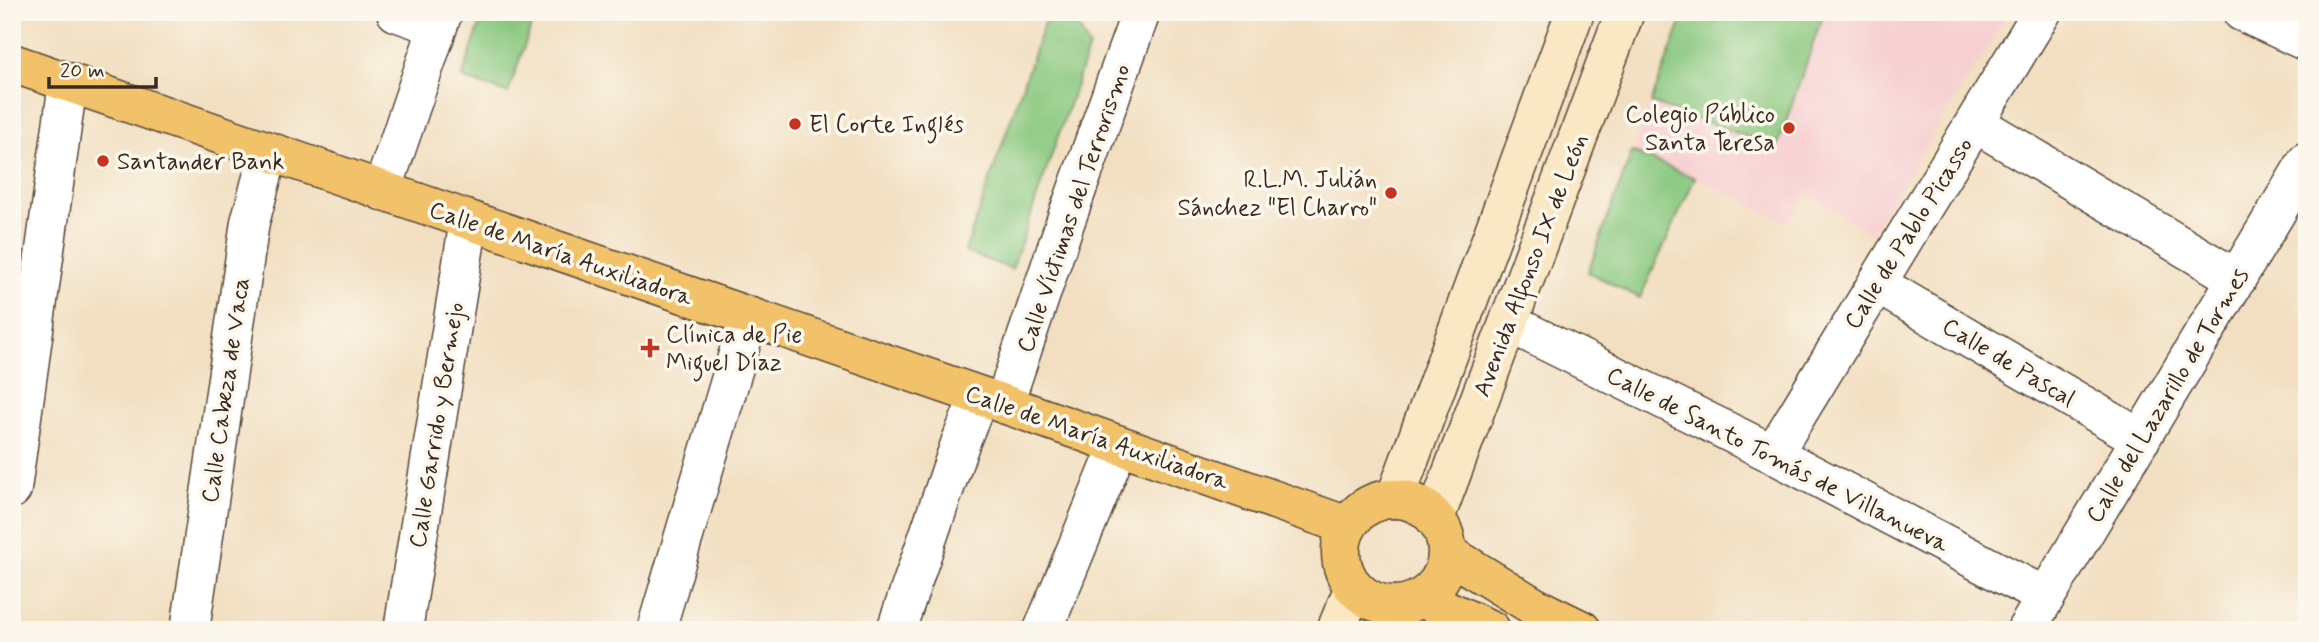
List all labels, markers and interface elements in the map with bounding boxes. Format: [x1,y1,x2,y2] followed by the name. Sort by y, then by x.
[49,46,156,90] scale bar
[60,57,105,85] text: 20 m
[1010,60,1138,357] street label: Calle Víctimas del Terrorismo
[1625,100,1775,159] place label: Colegio Público Santa Teresa
[809,110,964,144] place label: El Corte Inglés
[787,116,803,132] marker: El Corte Inglés
[1781,120,1797,136] marker: Colegio Público Santa Teresa
[1467,130,1598,402] street label: Avenida Alfonso IX de León
[1838,132,1981,335] street label: Calle de Pablo Picasso
[117,147,285,178] place label: Santander Bank
[95,153,111,169] marker: Santander Bank
[1177,165,1377,224] place label: R.L.M. Julián Sánchez "El Charro"
[1383,185,1399,201] marker: R.L.M. Julián Sánchez "El Charro"
[425,195,697,314] street label: Calle de María Auxiliadora
[2080,263,2257,529] street label: Calle del Lazarillo de Tormes
[195,275,258,505] street label: Calle Cabeza de Vaca
[403,300,472,550] street label: Calle Garrido y Bermejo
[1936,311,2080,415] street label: Calle de Pascal
[666,320,802,382] place label: Clínica de Pie Miguel Díaz
[640,338,660,358] marker: Clínica de Pie Miguel Díaz
[1601,360,1954,561] street label: Calle de Santo Tomás de Villanueva
[961,379,1233,498] street label: Calle de María Auxiliadora

